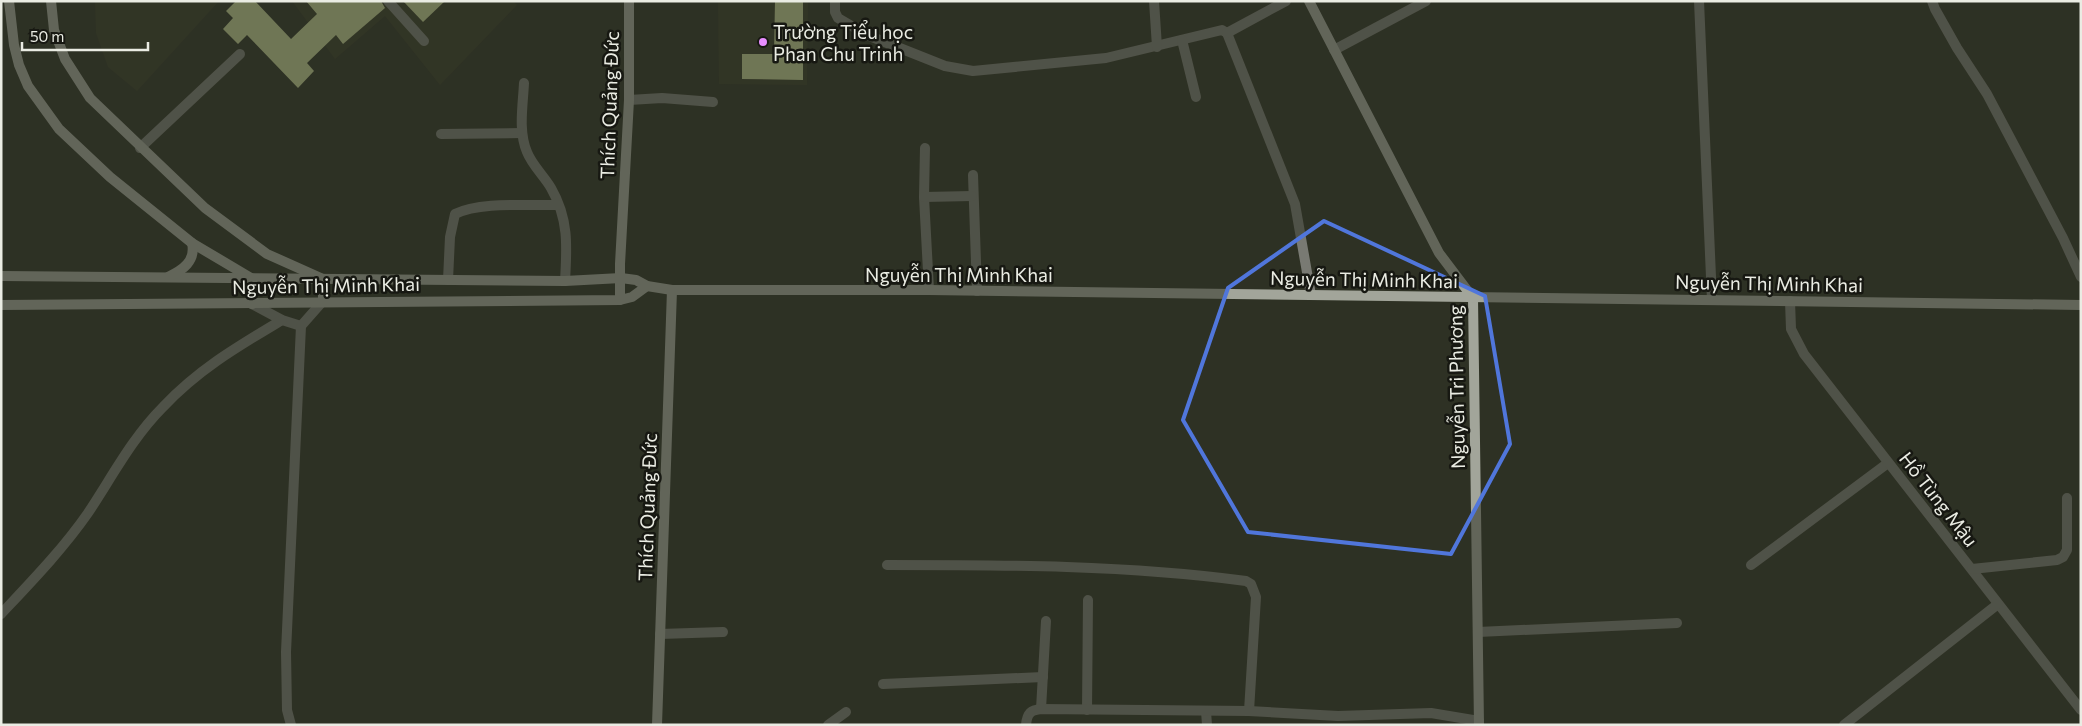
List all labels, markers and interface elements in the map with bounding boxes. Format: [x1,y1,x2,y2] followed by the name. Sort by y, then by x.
[22,20,149,52] scale bar
[773,20,913,65] place label: Trường Tiểu học Phan Chu Trinh
[30,27,64,45] text: 50 m
[595,31,623,179] street label: Thích Quảng Đức
[757,36,769,48] marker: Trường Tiểu học Phan Chu Trinh
[865,263,1053,286] street label: Nguyễn Thị Minh Khai
[1270,266,1458,292] street label: Nguyễn Thị Minh Khai
[1675,270,1863,296] street label: Nguyễn Thị Minh Khai
[232,272,420,298] street label: Nguyễn Thị Minh Khai
[1443,305,1469,469] street label: Nguyễn Tri Phương
[633,433,661,581] street label: Thích Quảng Đức
[1895,447,1983,551] street label: Hồ Tùng Mậu

